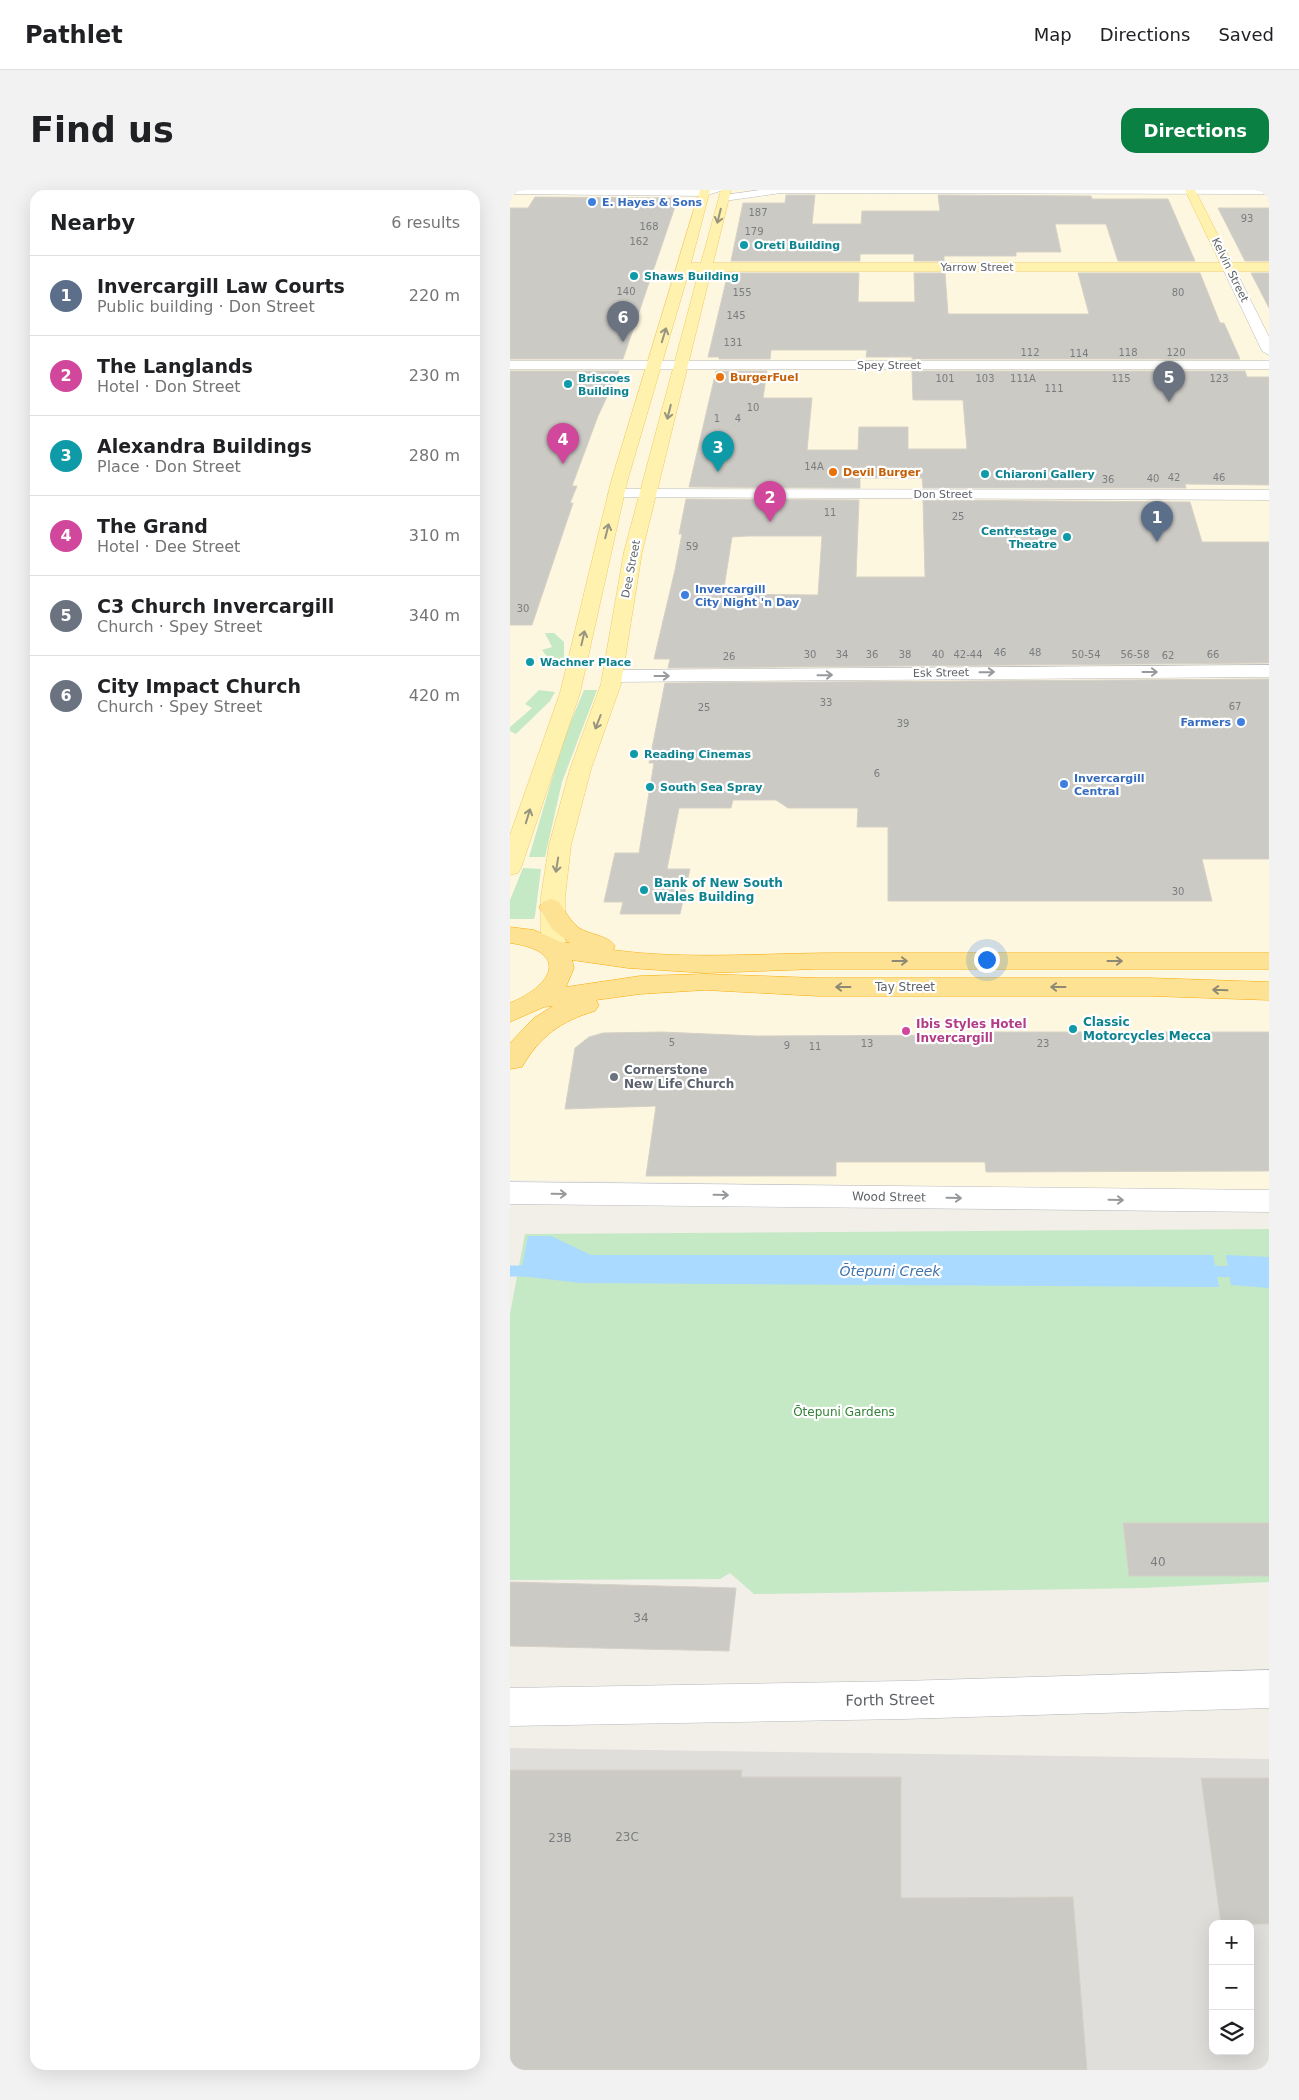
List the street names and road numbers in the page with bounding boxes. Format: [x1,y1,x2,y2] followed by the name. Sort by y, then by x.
[1209,236,1251,305] street label: Kelvin Street
[939,261,1014,274] street label: Yarrow Street
[857,359,922,372] street label: Spey Street
[913,488,973,501] street label: Don Street
[619,538,643,599] street label: Dee Street
[913,666,970,680] street label: Esk Street
[874,980,935,994] street label: Tay Street
[852,1189,926,1205] street label: Wood Street
[845,1690,935,1710] street label: Forth Street

